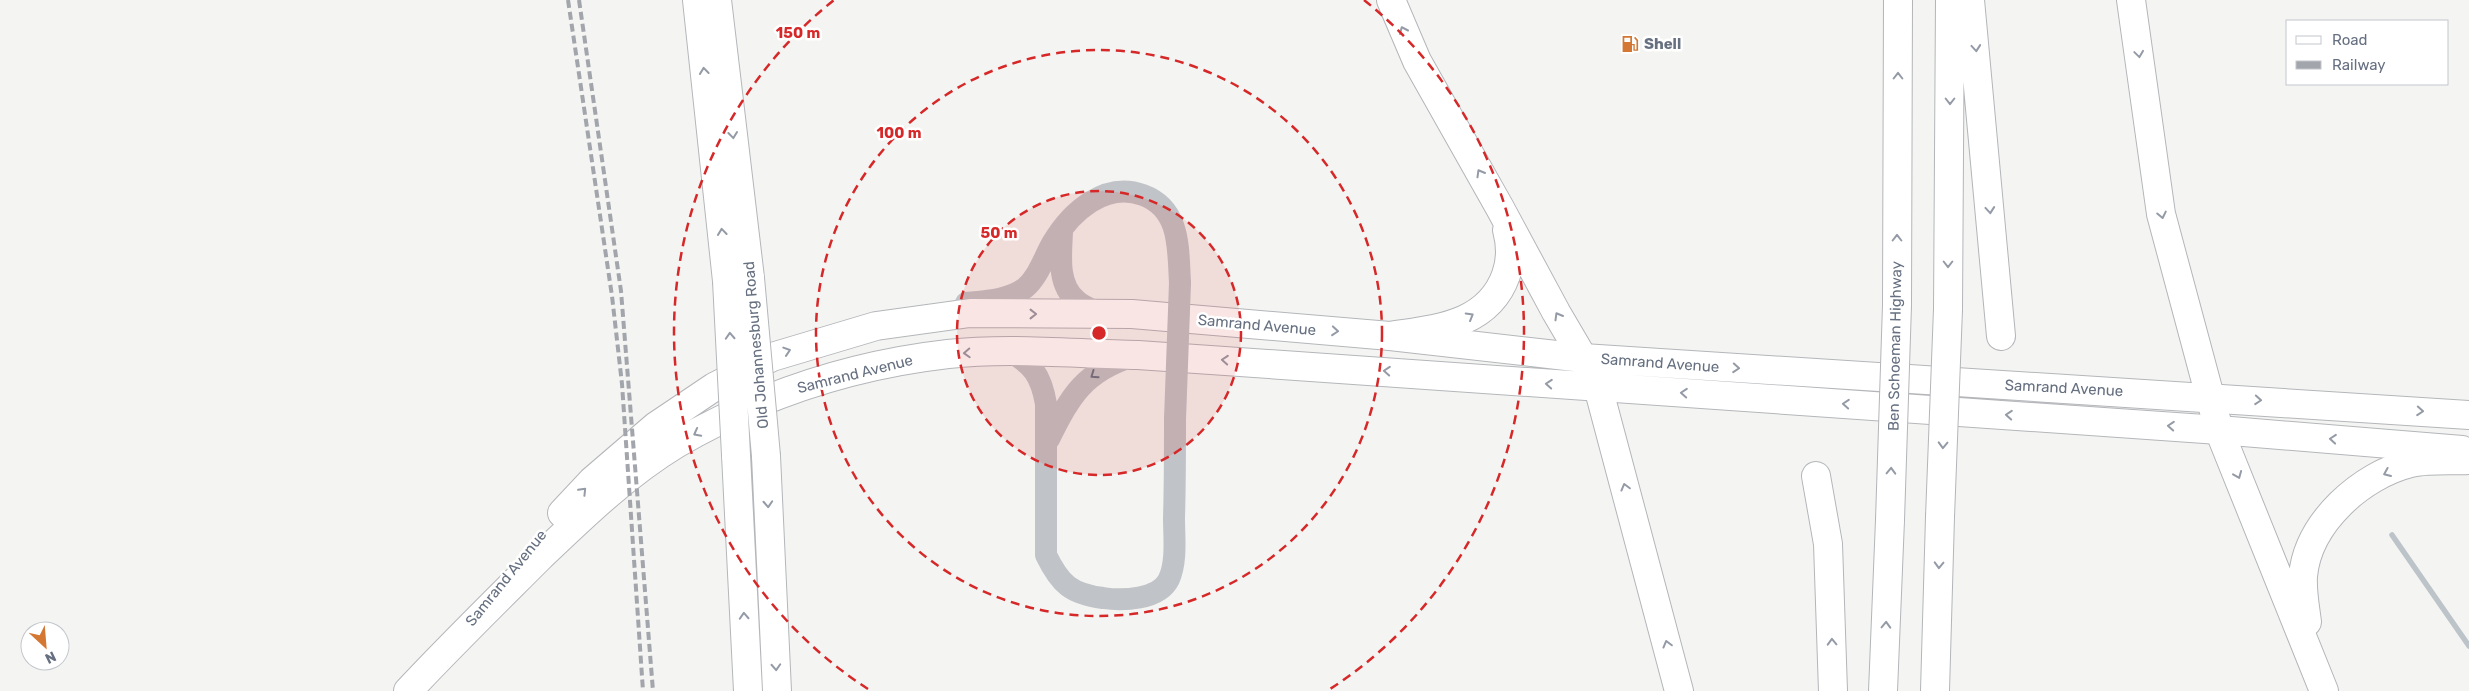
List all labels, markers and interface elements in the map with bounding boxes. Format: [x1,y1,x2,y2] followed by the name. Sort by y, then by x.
[2286,20,2449,85] legend
[776,24,820,42] text: 150 m
[1399,26,1409,35] one-way arrow
[2332,31,2368,49] text: Road
[1620,34,1640,54] fuel station icon: Shell
[1644,35,1681,53] place label: Shell
[1970,45,1981,53] one-way arrow
[2133,50,2143,59] one-way arrow
[2332,56,2386,74] text: Railway
[699,66,710,74] one-way arrow
[1893,72,1903,80] one-way arrow
[1944,97,1955,105] one-way arrow
[877,124,921,142] text: 100 m
[727,132,738,140] one-way arrow
[1477,169,1487,178] one-way arrow
[1985,207,1996,215] one-way arrow
[2156,211,2166,220] one-way arrow
[981,224,1017,242] text: 50 m
[716,228,727,236] one-way arrow
[1892,234,1902,242] one-way arrow
[1943,260,1953,268] one-way arrow
[740,261,772,429] street label: Old Johannesburg Road
[1885,261,1905,431] street label: Ben Schoeman Highway
[1030,309,1037,319] one-way arrow
[1197,311,1317,339] street label: Samrand Avenue
[1465,312,1474,322] one-way arrow
[1554,312,1564,321] one-way arrow
[1090,324,1108,342] centre of rings
[1331,325,1339,336] one-way arrow
[724,332,735,340] one-way arrow
[783,347,791,357] one-way arrow
[963,347,971,358] one-way arrow
[1600,350,1720,376] street label: Samrand Avenue
[795,351,915,397] street label: Samrand Avenue
[1221,355,1229,366] one-way arrow
[1733,362,1741,373] one-way arrow
[1383,366,1391,377] one-way arrow
[1090,369,1100,378] one-way arrow
[2004,376,2124,400] street label: Samrand Avenue
[1545,378,1553,389] one-way arrow
[1680,388,1688,399] one-way arrow
[2254,394,2262,405] one-way arrow
[1842,399,1850,410] one-way arrow
[2416,406,2424,417] one-way arrow
[2004,410,2012,421] one-way arrow
[2166,421,2174,432] one-way arrow
[693,427,702,437] one-way arrow
[2329,434,2337,445] one-way arrow
[1938,442,1948,449] one-way arrow
[2383,466,2392,477] one-way arrow
[1886,467,1897,475] one-way arrow
[2231,470,2242,479] one-way arrow
[1620,483,1630,492] one-way arrow
[577,488,586,497] one-way arrow
[762,501,773,509] one-way arrow
[462,526,550,630] street label: Samrand Avenue
[1934,562,1944,570] one-way arrow
[739,612,750,620] one-way arrow
[20,621,70,671] north arrow
[1881,621,1891,628] one-way arrow
[1826,638,1837,646] one-way arrow
[1662,639,1673,648] one-way arrow
[42,647,59,667] text: N
[770,663,781,671] one-way arrow

